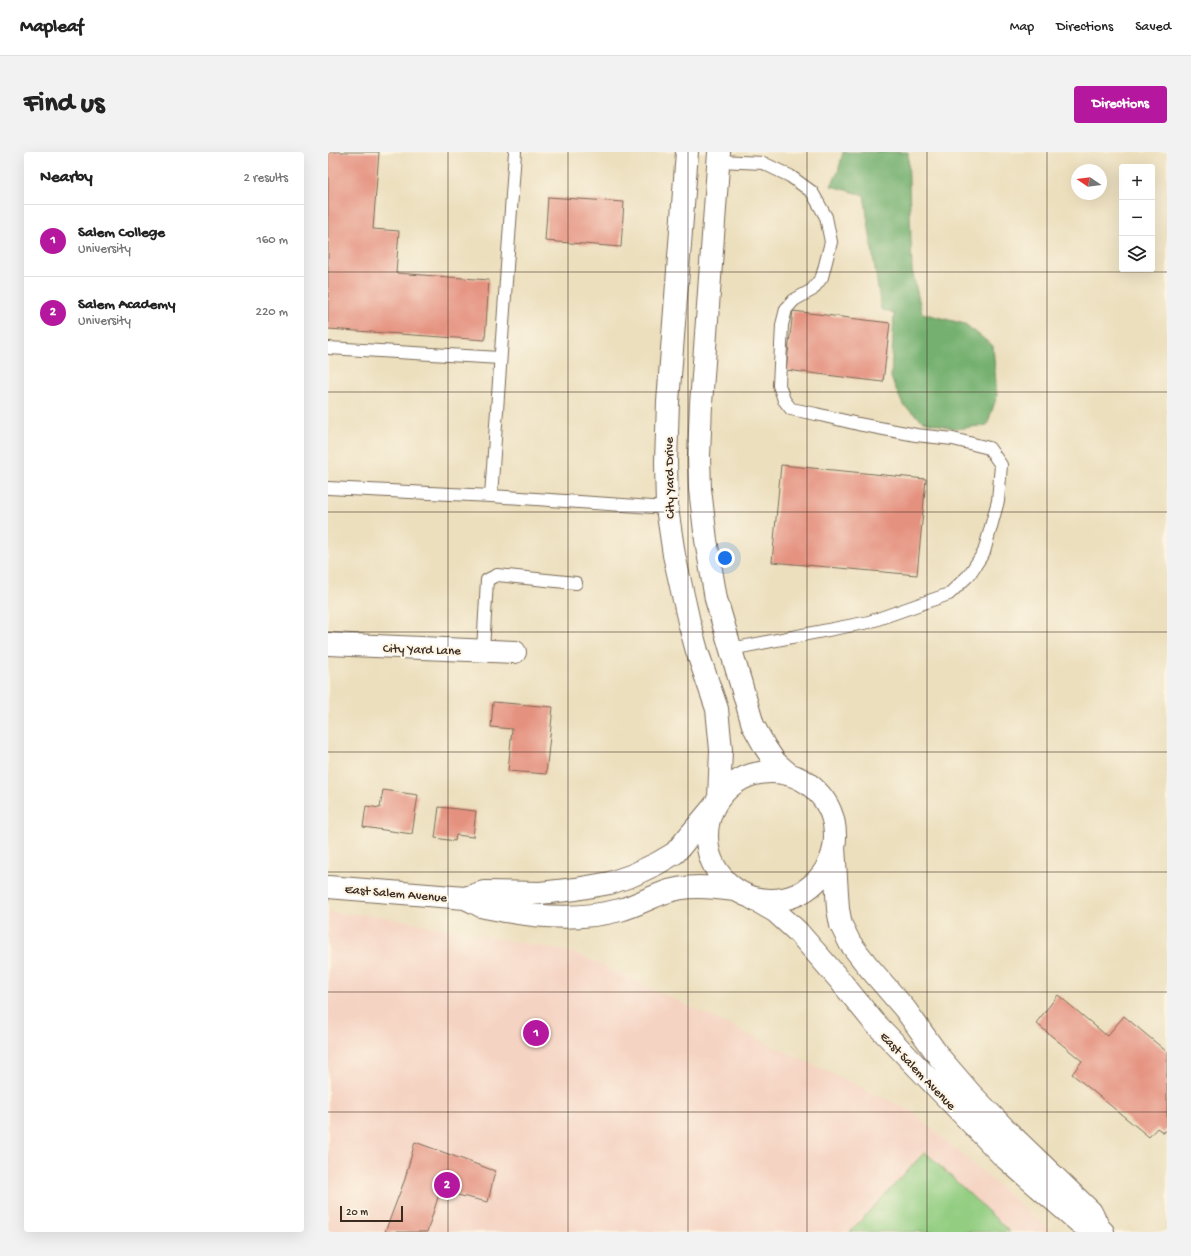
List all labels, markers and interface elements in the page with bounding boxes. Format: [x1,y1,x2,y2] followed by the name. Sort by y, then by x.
[20,16,83,39] text: Mapleaf
[1010,19,1034,36] text: Map
[1056,19,1113,36] text: Directions
[1135,19,1171,36] text: Saved
[1074,86,1167,123] button: Directions
[24,88,104,121] text: Find us
[1071,164,1107,200] north arrow
[1119,164,1155,272] map controls
[1119,164,1155,200] button: +
[40,168,93,188] text: Nearby
[243,171,288,186] text: 2 results
[1119,200,1155,236] button: −
[78,224,165,242] text: Salem College
[50,233,56,248] text: 1
[256,233,288,248] text: 160 m
[1119,236,1155,272] button: layers
[78,242,131,257] text: University
[78,296,175,314] text: Salem Academy
[50,305,56,320] text: 2
[256,305,288,320] text: 220 m
[78,314,131,329] text: University
[662,437,679,519] street label: City Yard Drive
[715,548,735,568] your location
[383,642,461,659] street label: City Yard Lane
[344,883,448,906] street label: East Salem Avenue
[523,1018,549,1048] pin: 1
[876,1030,958,1114] street label: East Salem Avenue
[434,1170,460,1200] pin: 2
[340,1204,403,1223] scale bar
[346,1207,368,1219] text: 20 m

